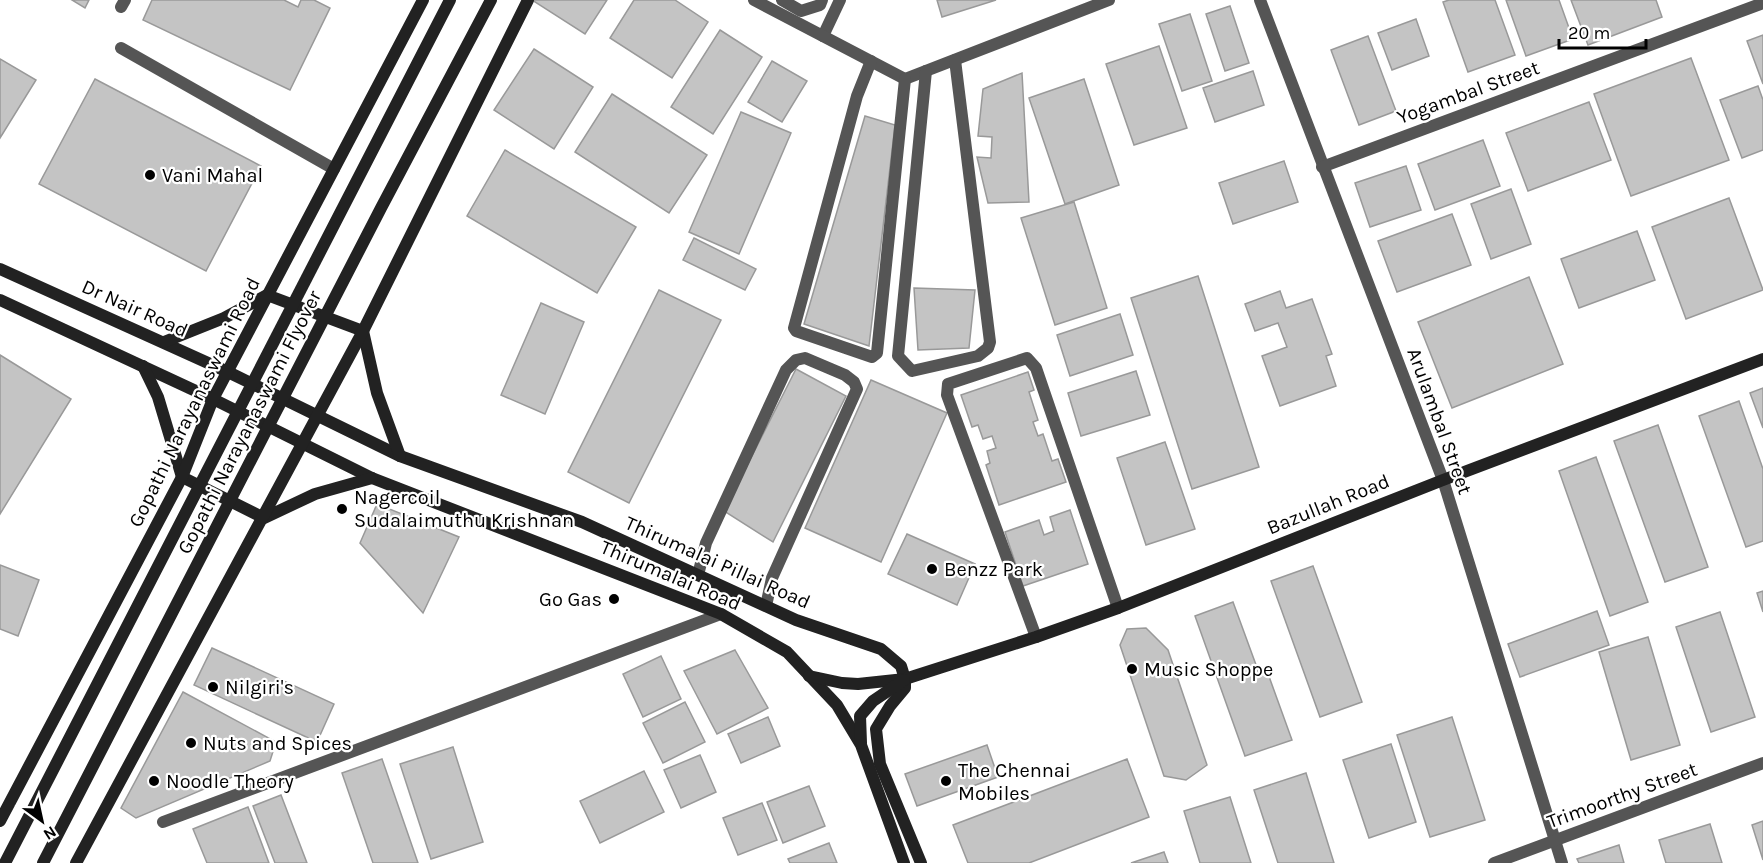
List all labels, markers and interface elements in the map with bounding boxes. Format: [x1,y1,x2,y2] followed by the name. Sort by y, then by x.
[1559,12,1646,50] scale bar
[1568,22,1610,44] text: 20 m
[1394,56,1543,129] street label: Yogambal Street
[162,164,263,187] place label: Vani Mahal
[143,168,157,182] marker: Vani Mahal
[124,274,265,531] street label: Gopathi Narayanaswami Road
[78,275,191,342] street label: Dr Nair Road
[173,286,326,558] street label: Gopathi Narayanaswami Flyover
[1402,345,1477,498] street label: Arulambal Street
[1264,469,1393,539] street label: Bazullah Road
[354,486,574,532] place label: Nagercoil Sudalaimuthu Krishnan
[335,502,349,516] marker: Nagercoil Sudalaimuthu Krishnan
[622,511,814,614] street label: Thirumalai Pillai Road
[597,535,745,615] street label: Thirumalai Road
[944,558,1043,581] place label: Benzz Park
[925,562,939,576] marker: Benzz Park
[539,588,602,611] place label: Go Gas
[607,592,621,606] marker: Go Gas
[1144,658,1273,681] place label: Music Shoppe
[1125,662,1139,676] marker: Music Shoppe
[225,676,294,699] place label: Nilgiri's
[206,680,220,694] marker: Nilgiri's
[203,732,352,755] place label: Nuts and Spices
[184,736,198,750] marker: Nuts and Spices
[1544,757,1701,833] street label: Trimoorthy Street
[958,759,1071,805] place label: The Chennai Mobiles
[166,770,294,793] place label: Noodle Theory
[147,774,161,788] marker: Noodle Theory
[939,774,953,788] marker: The Chennai Mobiles
[12,791,72,851] north arrow
[40,822,60,844] text: N

